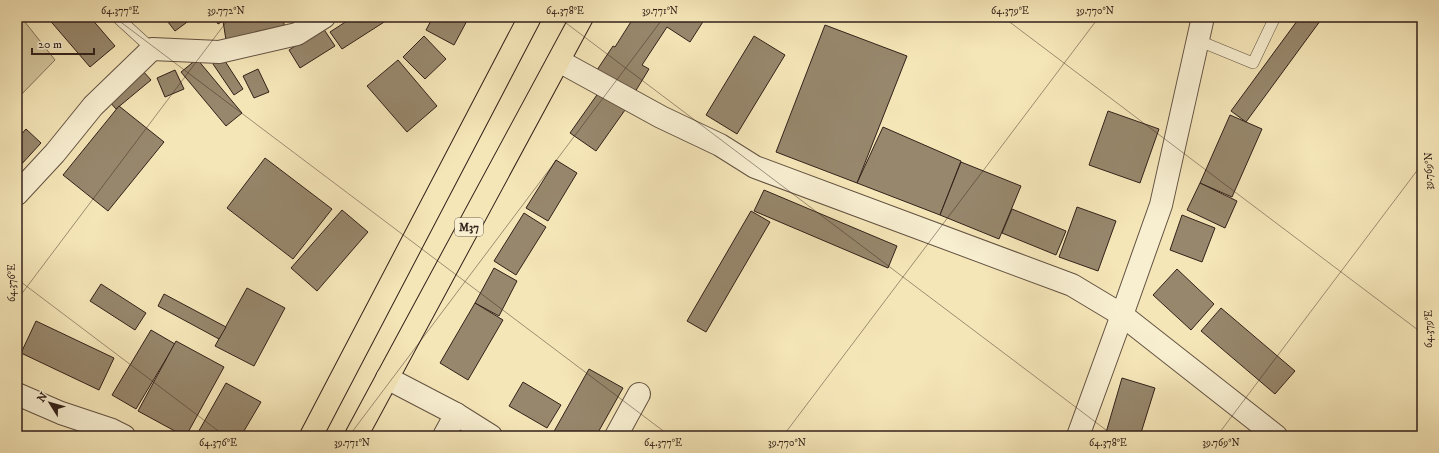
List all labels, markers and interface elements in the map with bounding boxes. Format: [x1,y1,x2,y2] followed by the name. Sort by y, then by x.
[101,5,139,17] text: 64.377°E
[207,5,245,17] text: 39.772°N
[546,5,584,17] text: 64.378°E
[642,5,678,17] text: 39.771°N
[991,5,1029,17] text: 64.379°E
[1076,5,1114,17] text: 39.770°N
[32,30,94,56] scale bar
[38,37,62,52] text: 20 m
[1423,152,1435,190] text: 39.769°N
[455,218,483,236] road number: M37
[6,264,18,302] text: 64.376°E
[1423,310,1435,348] text: 64.379°E
[30,383,70,423] north arrow
[35,390,51,405] text: N
[199,437,237,449] text: 64.376°E
[334,437,370,449] text: 39.771°N
[644,437,682,449] text: 64.377°E
[768,437,806,449] text: 39.770°N
[1089,437,1127,449] text: 64.378°E
[1202,437,1240,449] text: 39.769°N

